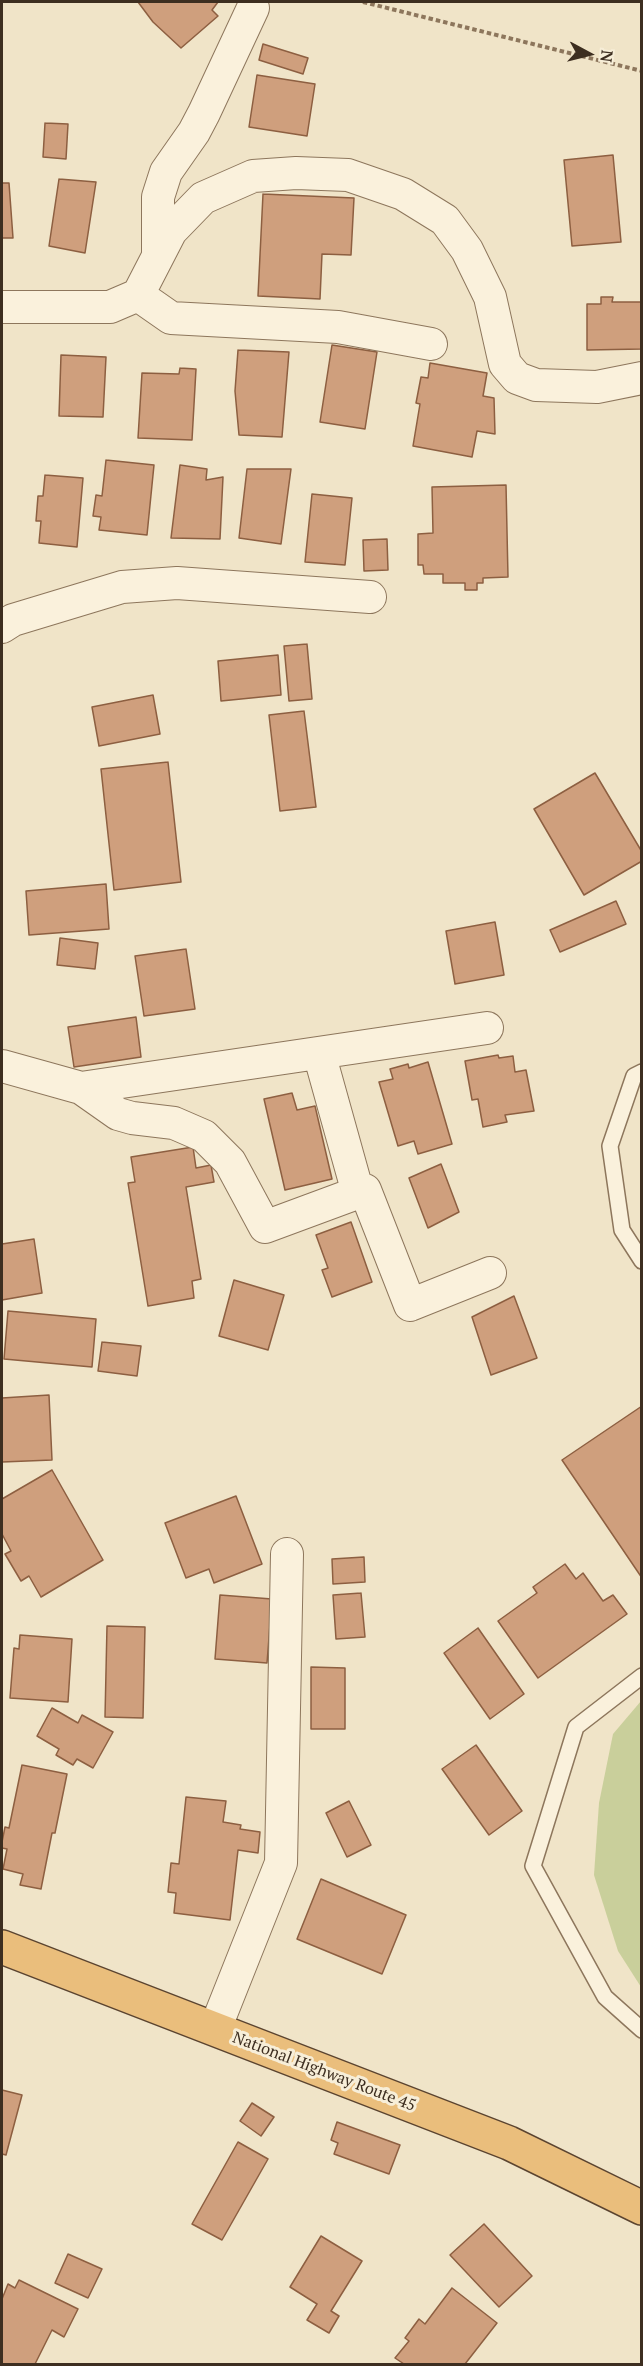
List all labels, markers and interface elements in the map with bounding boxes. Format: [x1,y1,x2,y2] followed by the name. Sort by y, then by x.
[559,24,619,84] north arrow
[595,49,619,64] text: N
[230,2028,418,2116] street label: National Highway Route 45

